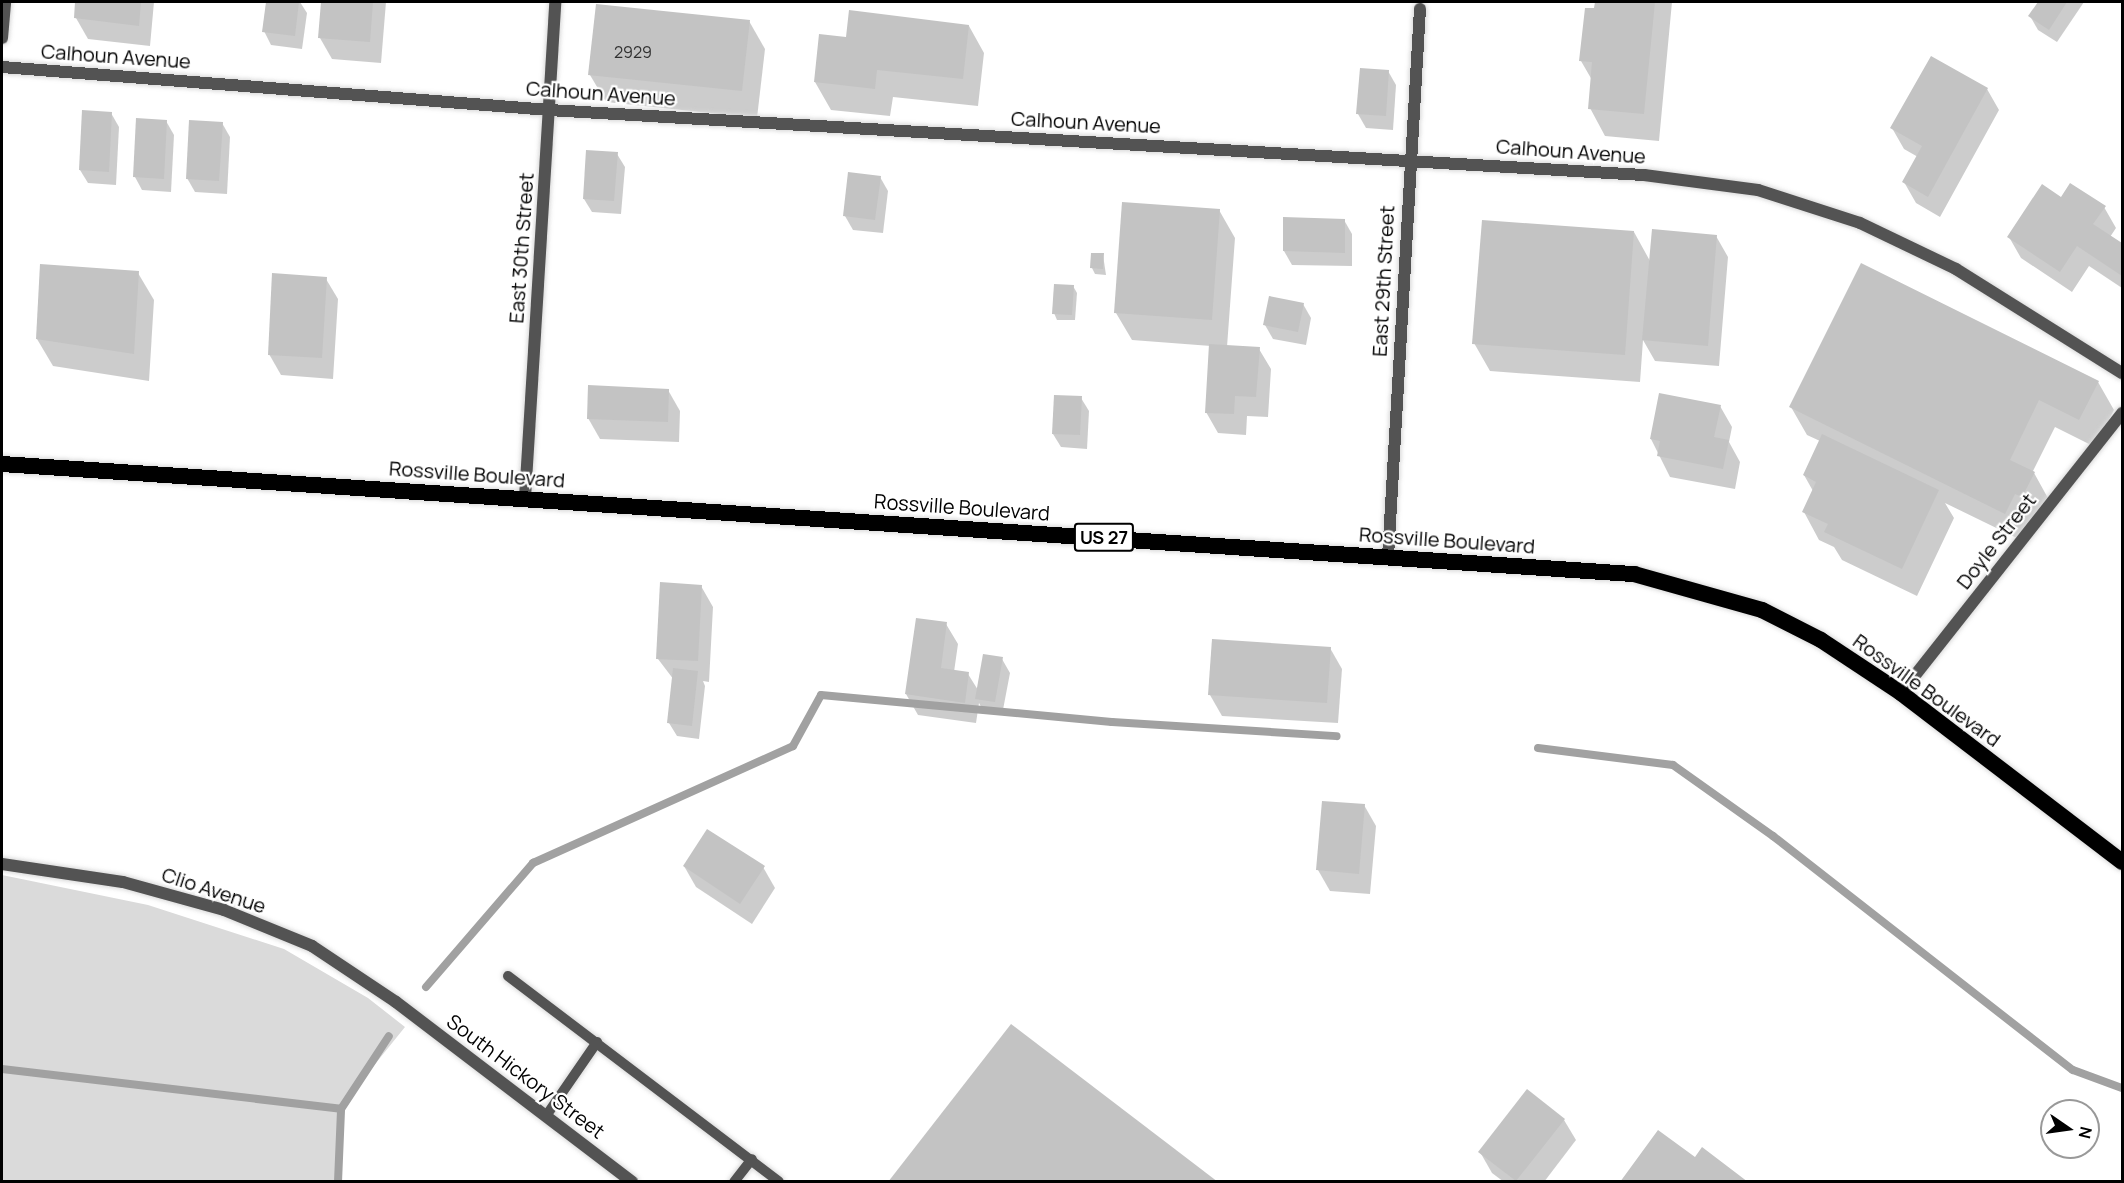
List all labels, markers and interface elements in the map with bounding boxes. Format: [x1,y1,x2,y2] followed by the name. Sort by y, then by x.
[40,39,192,73] street label: Calhoun Avenue
[614,42,652,62] house number: 2929
[525,76,677,110] street label: Calhoun Avenue
[1010,106,1162,138] street label: Calhoun Avenue
[1495,134,1647,168] street label: Calhoun Avenue
[504,172,538,324] street label: East 30th Street
[1367,205,1399,357] street label: East 29th Street
[388,456,566,492] street label: Rossville Boulevard
[1951,488,2041,594] street label: Doyle Street
[873,489,1051,525] street label: Rossville Boulevard
[1072,522,1136,552] road number: US 27
[1358,522,1536,558] street label: Rossville Boulevard
[1849,628,2005,752] street label: Rossville Boulevard
[159,862,269,918] street label: Clio Avenue
[442,1009,610,1143] street label: South Hickory Street
[2040,1099,2100,1159] north arrow
[2074,1125,2098,1141] text: N

